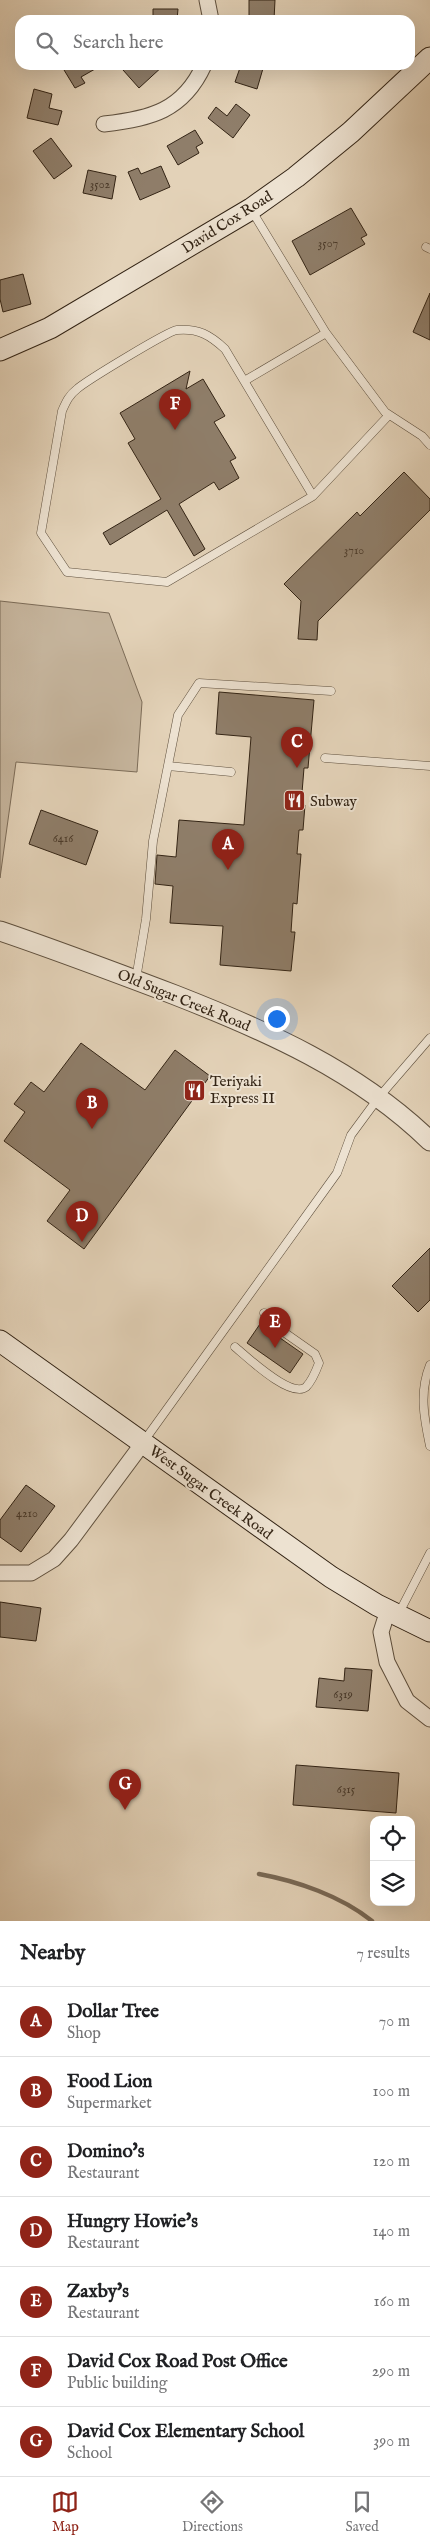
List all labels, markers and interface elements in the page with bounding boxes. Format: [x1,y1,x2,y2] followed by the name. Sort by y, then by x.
[15,15,415,70] search box
[33,29,61,57] icon: search
[73,31,164,55] text: Search here
[90,177,111,192] house number: 3502
[178,186,277,258] street label: David Cox Road
[318,236,338,251] house number: 3507
[159,389,191,430] pin: F
[344,543,364,558] house number: 3710
[281,727,313,768] pin: C
[282,789,306,813] restaurant icon: Subway
[310,792,357,811] place label: Subway
[212,829,244,870] pin: A
[53,831,74,846] house number: 6416
[115,965,254,1036] street label: Old Sugar Creek Road
[264,1006,290,1032] your location
[210,1072,275,1108] place label: Teriyaki Express II
[182,1078,206,1102] restaurant icon: Teriyaki Express II
[76,1088,108,1129] pin: B
[66,1201,98,1242] pin: D
[259,1307,291,1348] pin: E
[145,1441,277,1544] street label: West Sugar Creek Road
[16,1506,38,1521] house number: 4210
[333,1687,353,1702] house number: 6319
[109,1769,141,1810] pin: G
[337,1782,356,1797] house number: 6315
[370,1816,415,1906] map controls
[370,1816,415,1861] button: locate
[370,1861,415,1906] button: layers
[20,1940,85,1967] text: Nearby
[356,1944,410,1964] text: 7 results
[67,2000,159,2024] text: Dollar Tree
[31,2012,41,2032] text: A
[379,2012,410,2032] text: 70 m
[67,2024,101,2044] text: Shop
[67,2070,152,2094] text: Food Lion
[31,2082,41,2102] text: B
[373,2082,410,2102] text: 100 m
[67,2094,152,2114] text: Supermarket
[67,2140,144,2164] text: Domino's
[30,2152,42,2172] text: C
[373,2152,410,2172] text: 120 m
[67,2164,140,2184] text: Restaurant
[67,2210,198,2234] text: Hungry Howie's
[30,2222,42,2242] text: D
[372,2222,410,2242] text: 140 m
[67,2234,140,2254] text: Restaurant
[67,2280,129,2304] text: Zaxby's
[30,2292,42,2312] text: E
[374,2292,410,2312] text: 160 m
[67,2304,140,2324] text: Restaurant
[67,2350,288,2374] text: David Cox Road Post Office
[31,2362,41,2382] text: F
[372,2362,410,2382] text: 290 m
[67,2374,167,2394] text: Public building
[67,2420,304,2444] text: David Cox Elementary School
[30,2432,42,2452] text: G
[373,2432,410,2452] text: 390 m
[67,2444,112,2464] text: School
[51,2488,79,2536] tab: Map
[182,2488,243,2536] tab: Directions
[346,2488,379,2536] tab: Saved

